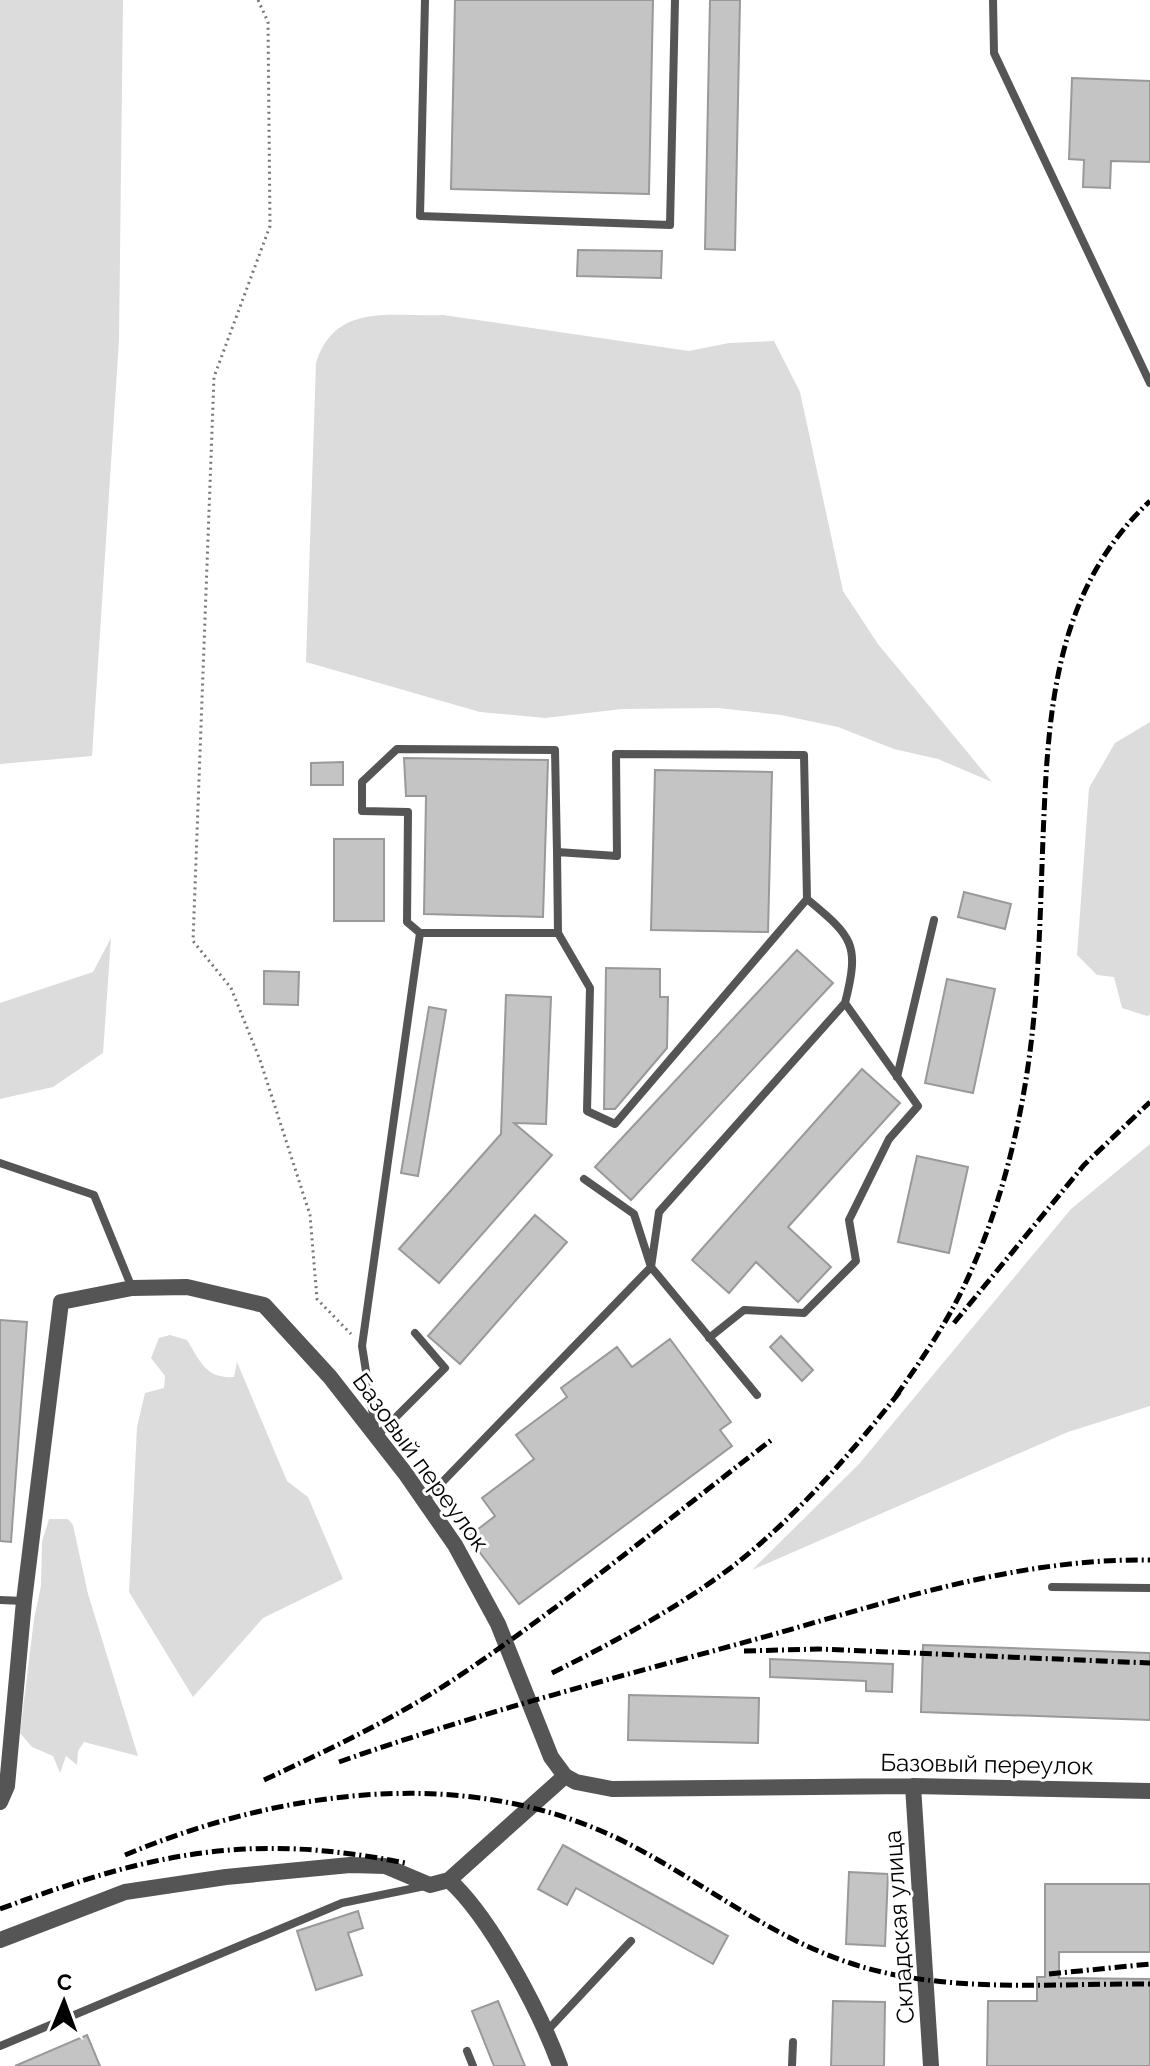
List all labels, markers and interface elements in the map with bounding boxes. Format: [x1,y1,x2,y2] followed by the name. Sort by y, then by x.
[347,1367,495,1557] street label: Базовый переулок
[880,1748,1094,1780] street label: Базовый переулок
[878,1829,920,2025] street label: Складская улица
[24,1962,104,2042] north arrow
[57,1969,72,1995] text: С

